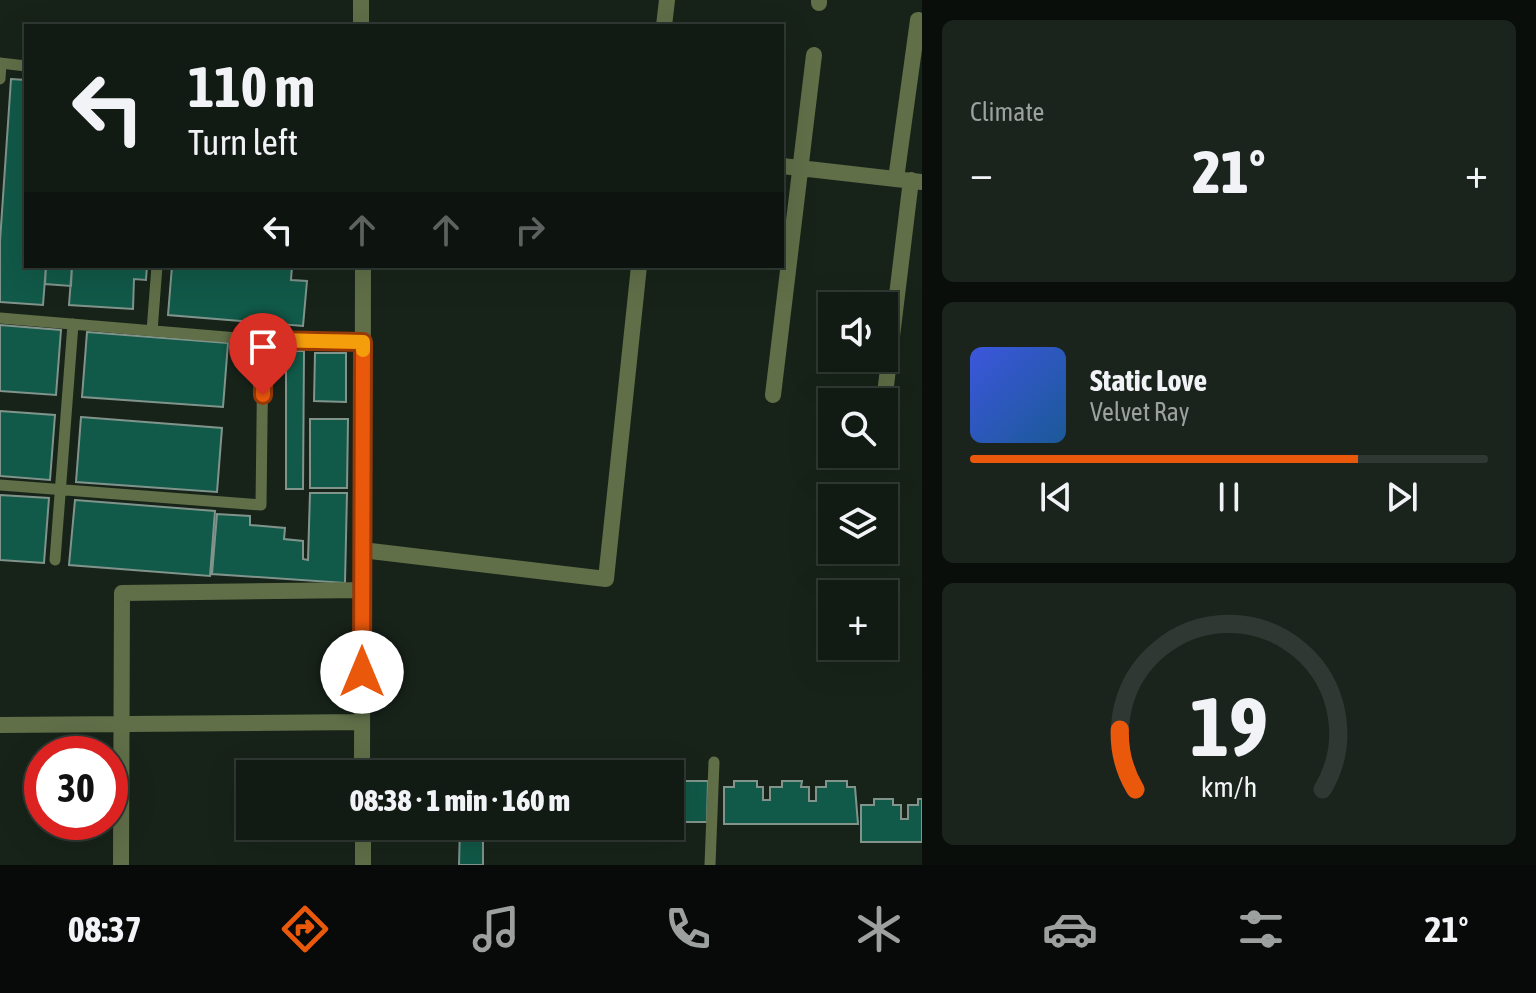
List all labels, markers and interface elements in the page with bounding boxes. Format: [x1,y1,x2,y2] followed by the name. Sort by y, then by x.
[188,55,315,119] text: 110 m
[56,56,160,160] icon: left
[970,97,1044,127] text: Climate
[188,121,298,163] text: Turn left
[1193,137,1265,206] text: 21°
[970,147,993,197] text: −
[1465,147,1488,197] text: +
[256,208,300,252] icon: left
[340,208,384,252] icon: ahead
[424,208,468,252] icon: ahead
[508,208,552,252] icon: right
[818,292,898,660] map controls
[818,292,898,372] button: sound
[229,313,297,395] pin
[241,325,285,369] icon: arrive
[1090,363,1207,397] text: Static Love
[818,388,898,468] button: search
[1090,397,1190,427] text: Velvet Ray
[1034,475,1078,519] icon: previous
[1207,475,1251,519] icon: pause
[1380,475,1424,519] icon: next
[818,484,898,564] button: layers
[818,580,898,660] button: +
[320,630,404,714] position arrow
[1190,678,1268,774] text: 19
[24,736,128,840] speed limit sign: 30
[1201,770,1257,803] text: km/h
[350,783,570,817] text: 08:38 · 1 min · 160 m
[277,901,333,957] icon: directions
[468,901,524,957] icon: music
[660,901,716,957] icon: phone
[851,901,907,957] icon: climate
[1042,901,1098,957] icon: car
[1233,901,1289,957] icon: filters
[68,908,142,950] text: 08:37
[1425,908,1468,950] text: 21°

